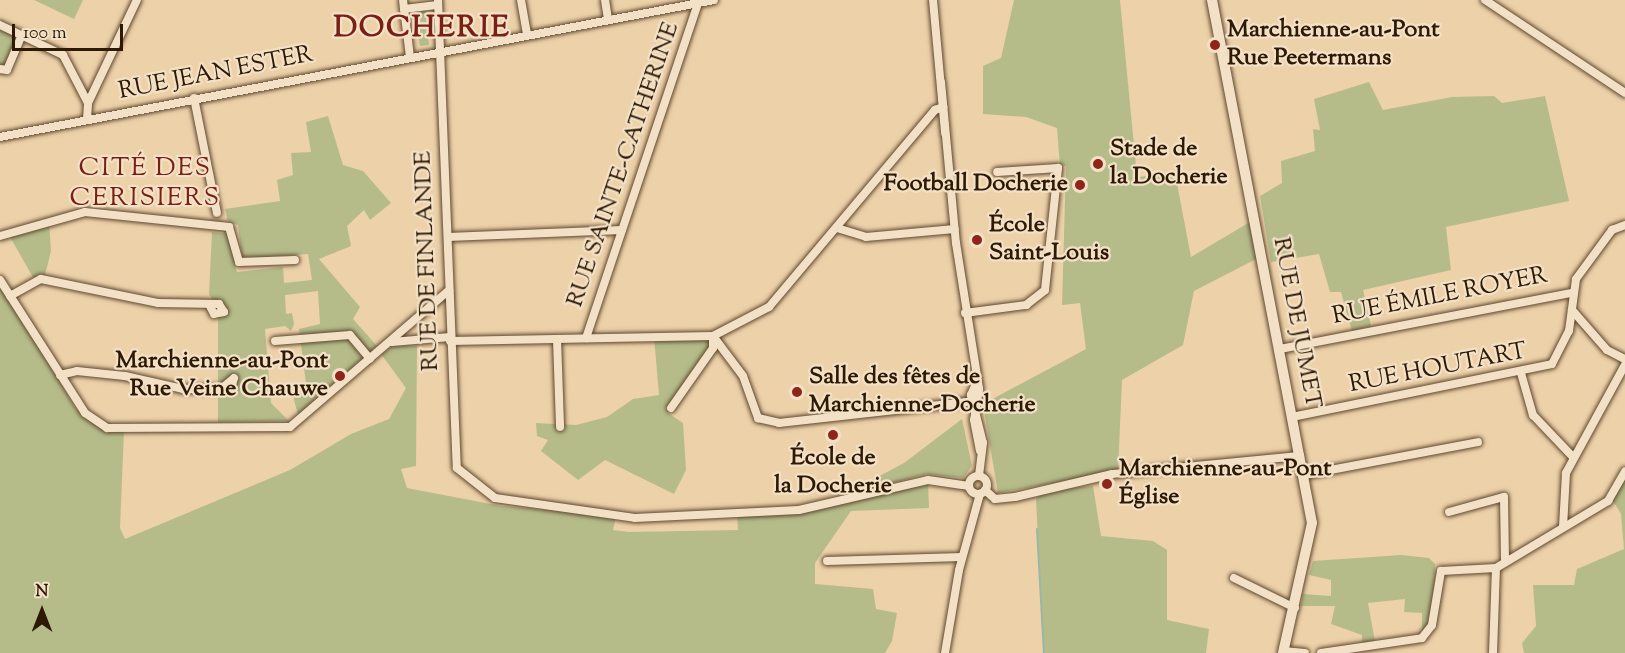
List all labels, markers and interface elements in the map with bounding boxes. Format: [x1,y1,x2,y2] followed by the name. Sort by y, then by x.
[334,11,510,47] district label: DOCHERIE
[15,12,126,50] scale bar
[1227,17,1439,73] place label: Marchienne-au-Pont Rue Peetermans
[562,19,686,311] street label: RUE SAINTE-CATHERINE
[23,21,67,47] text: 100 m
[1208,38,1222,52] marker: Marchienne-au-Pont Rue Peetermans
[116,41,316,107] street label: RUE JEAN ESTER
[1110,136,1228,192] place label: Stade de la Docherie
[410,150,446,372] street label: RUE DE FINLANDE
[70,153,220,214] district label: CITÉ DES CERISIERS
[1091,157,1105,171] marker: Stade de la Docherie
[883,171,1068,199] place label: Football Docherie
[1073,178,1087,192] marker: Football Docherie
[989,212,1109,268] place label: École Saint-Louis
[970,233,984,247] marker: École Saint-Louis
[1265,235,1327,411] street label: RUE DE JUMET
[1330,262,1550,332] street label: RUE ÉMILE ROYER
[1347,338,1529,400] street label: RUE HOUTART
[116,348,328,404] place label: Marchienne-au-Pont Rue Veine Chauwe
[809,364,1036,420] place label: Salle des fêtes de Marchienne-Docherie
[333,369,347,383] marker: Marchienne-au-Pont Rue Veine Chauwe
[790,385,804,399] marker: Salle des fêtes de Marchienne-Docherie
[826,428,840,442] marker: École de la Docherie
[774,445,892,501] place label: École de la Docherie
[1119,456,1331,512] place label: Marchienne-au-Pont Église
[1100,477,1114,491] marker: Marchienne-au-Pont Église
[12,581,72,641] north arrow
[36,581,48,604] text: N

